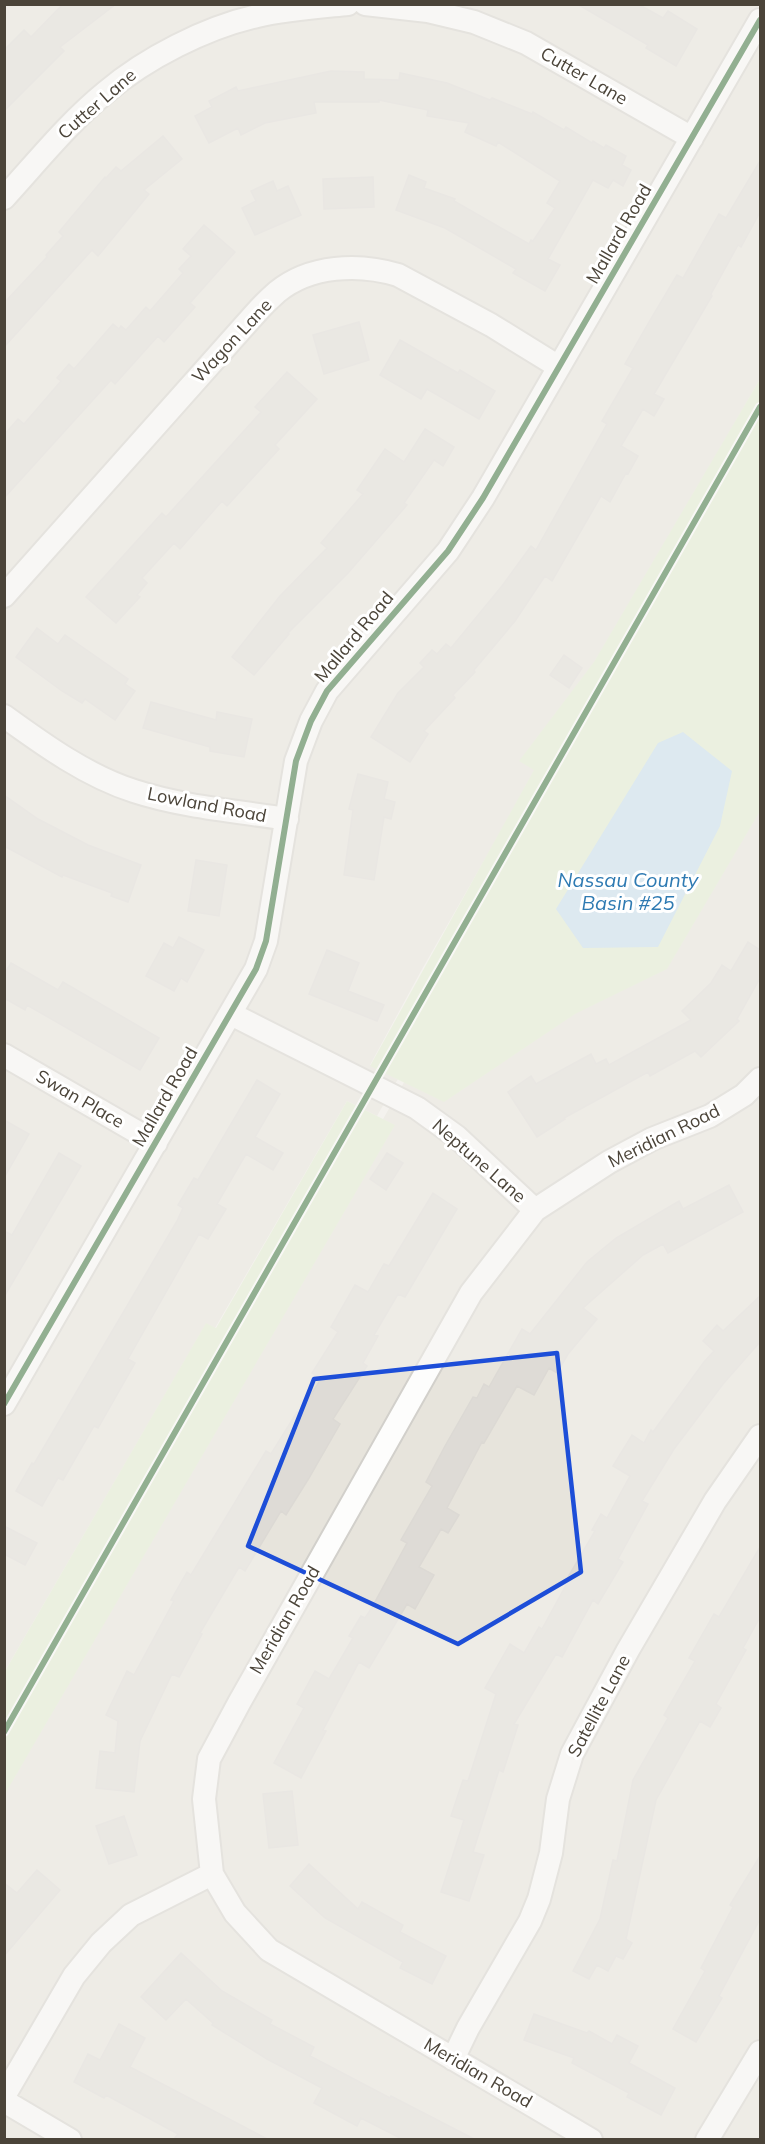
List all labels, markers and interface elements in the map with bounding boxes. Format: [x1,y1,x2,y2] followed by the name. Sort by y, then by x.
[537,41,632,110] street label: Cutter Lane
[53,63,141,144] street label: Cutter Lane
[581,180,656,288] street label: Mallard Road
[187,294,277,388] street label: Wagon Lane
[309,587,398,687] street label: Mallard Road
[146,782,269,827] street label: Lowland Road
[558,867,700,915] water label: Nassau County Basin #25
[127,1043,202,1151] street label: Mallard Road
[32,1064,128,1133] street label: Swan Place
[604,1099,723,1172] street label: Meridian Road
[428,1114,531,1208] street label: Neptune Lane
[244,1561,325,1678] street label: Meridian Road
[562,1651,635,1761] street label: Satellite Lane
[420,2032,537,2113] street label: Meridian Road

